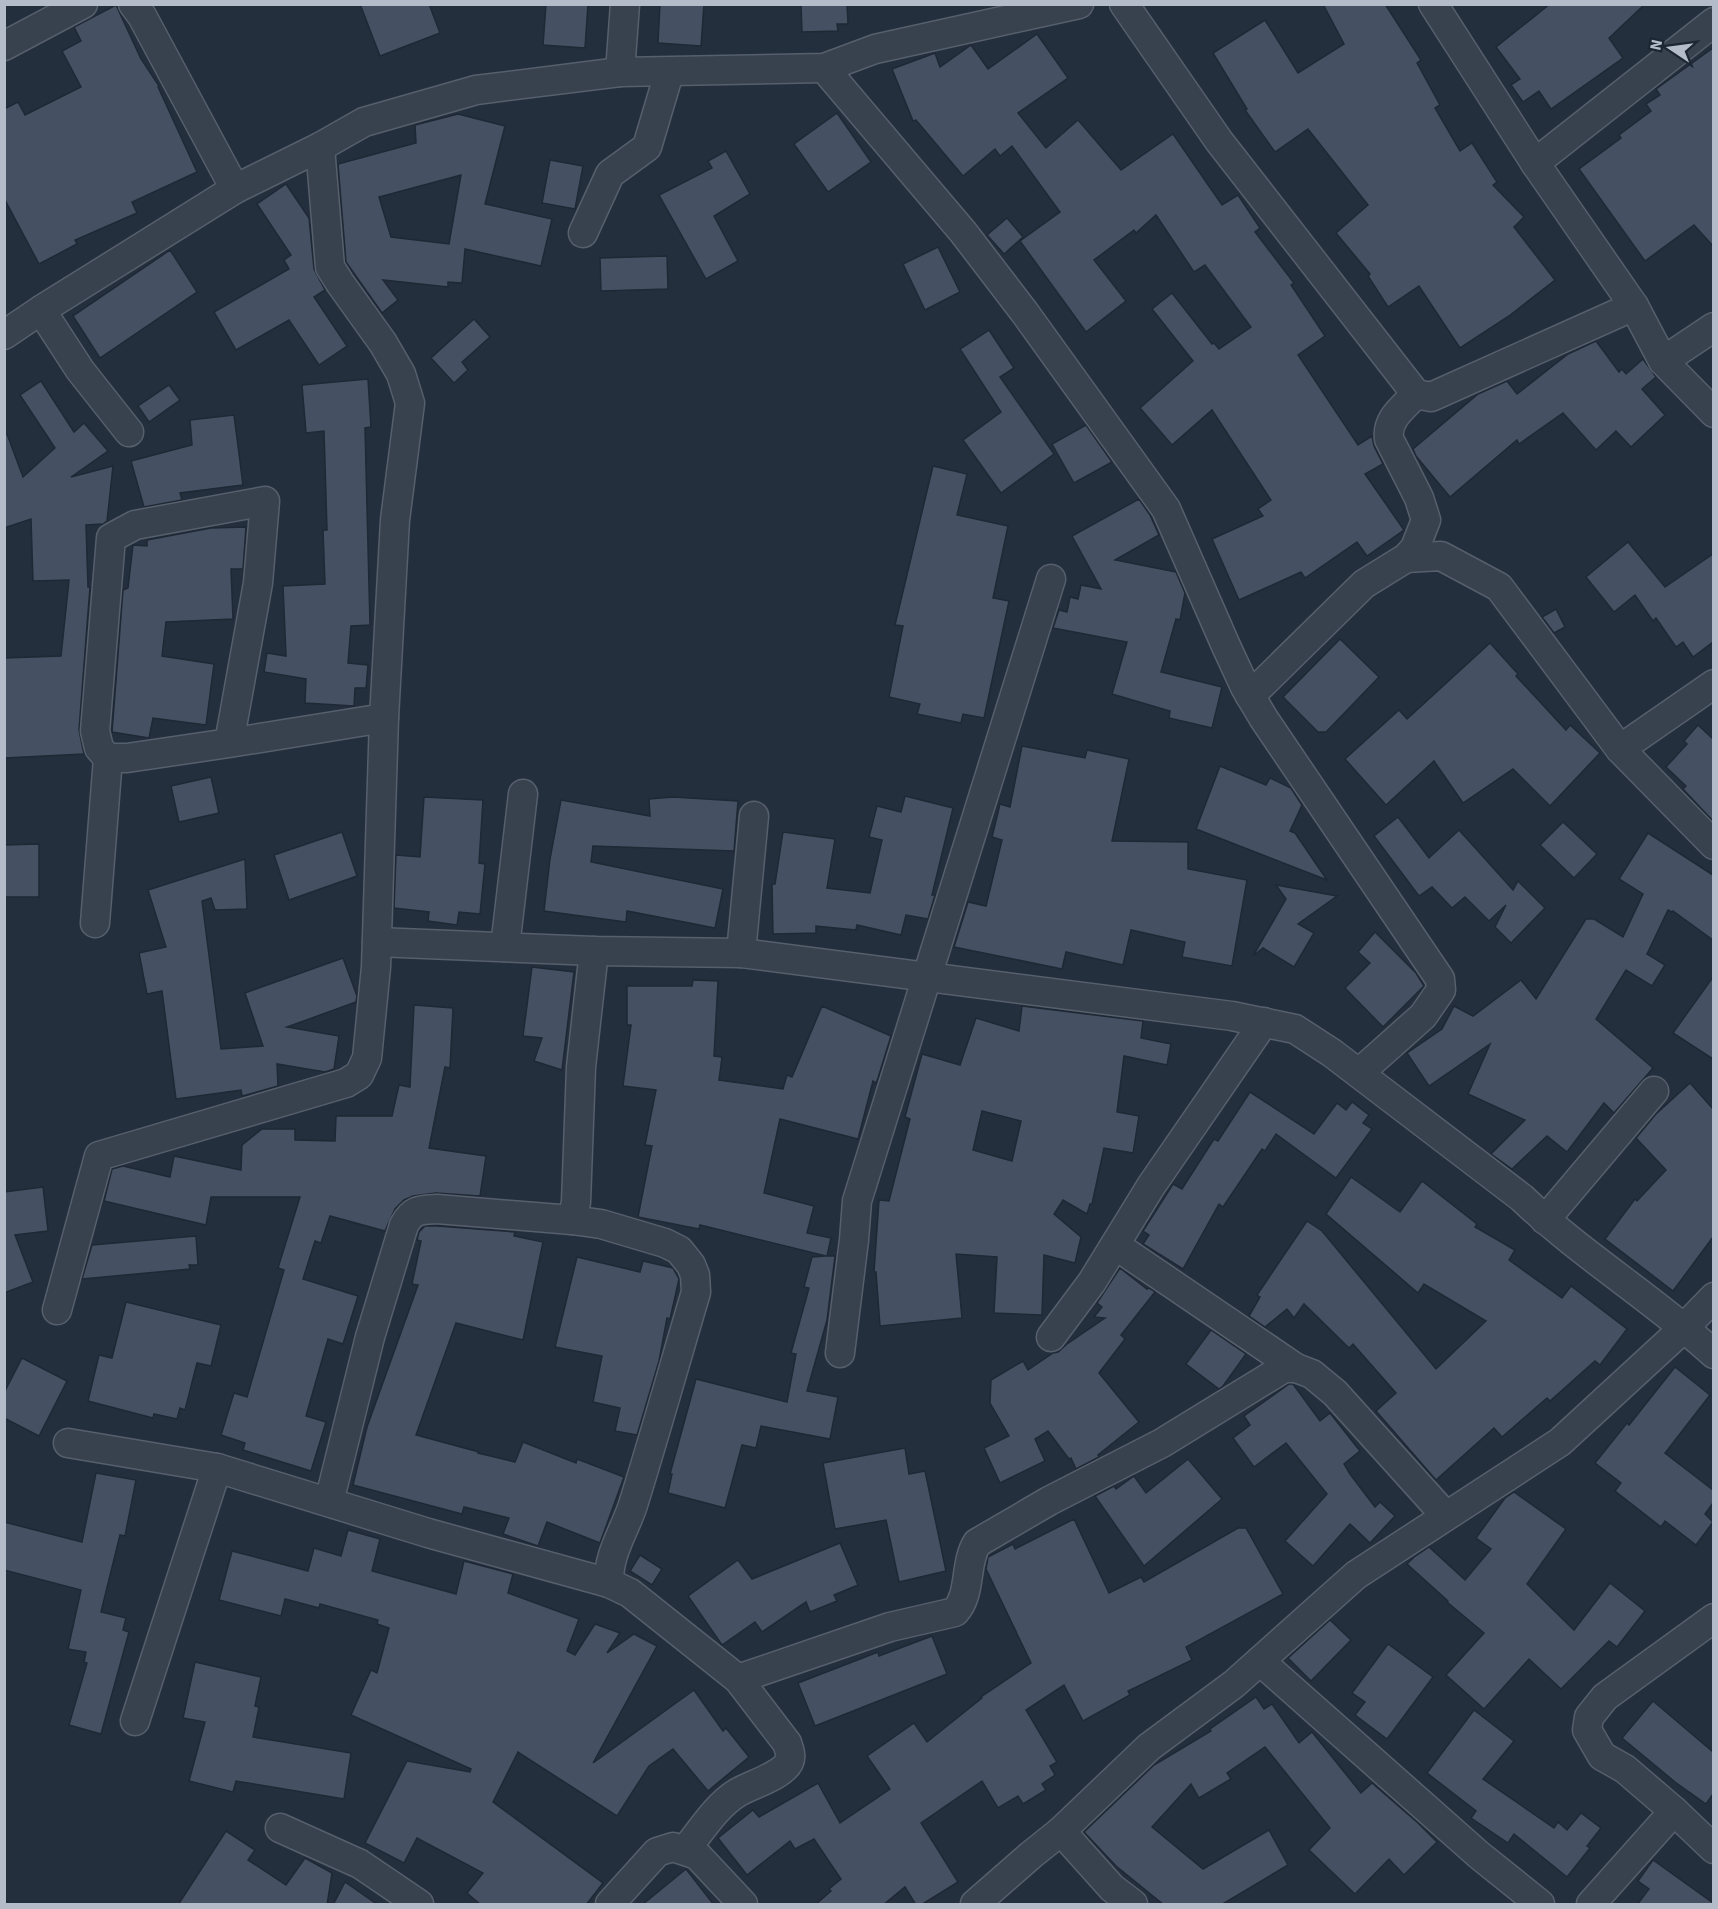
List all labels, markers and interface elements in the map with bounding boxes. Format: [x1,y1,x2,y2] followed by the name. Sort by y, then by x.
[1640,18,1700,78] north arrow
[1644,37,1668,53] text: N

